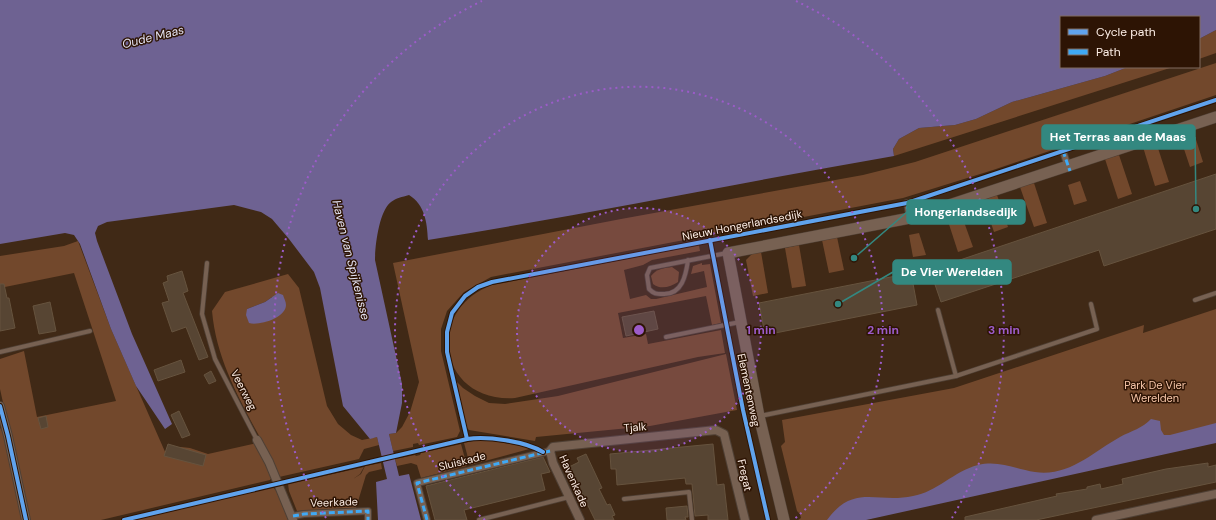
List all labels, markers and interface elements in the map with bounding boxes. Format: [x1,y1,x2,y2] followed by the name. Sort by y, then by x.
[1060,16,1200,68] legend
[120,22,186,52] water label: Oude Maas
[1096,24,1156,40] text: Cycle path
[1096,44,1121,60] text: Path
[1042,125,1195,149] callout: Het Terras aan de Maas
[1050,129,1186,145] text: Het Terras aan de Maas
[328,198,374,322] water label: Haven van Spijkenisse
[907,200,1025,224] callout: Hongerlandsedijk
[915,204,1017,220] text: Hongerlandsedijk
[681,206,804,243] street label: Nieuw Hongerlandsedijk
[893,260,1011,284] callout: De Vier Werelden
[901,264,1003,280] text: De Vier Werelden
[746,322,776,338] text: 1 min
[867,322,899,338] text: 2 min
[988,322,1020,338] text: 3 min
[632,323,646,337] centre of rings
[734,352,764,428] street label: Elementenweg
[228,367,260,413] street label: Veerweg
[1124,378,1186,405] park label: Park De Vier Werelden
[623,419,647,435] street label: Tjalk
[437,448,487,474] street label: Sluiskade
[556,453,592,509] street label: Havenkade
[735,458,755,492] street label: Fregat
[310,494,358,510] street label: Veerkade

